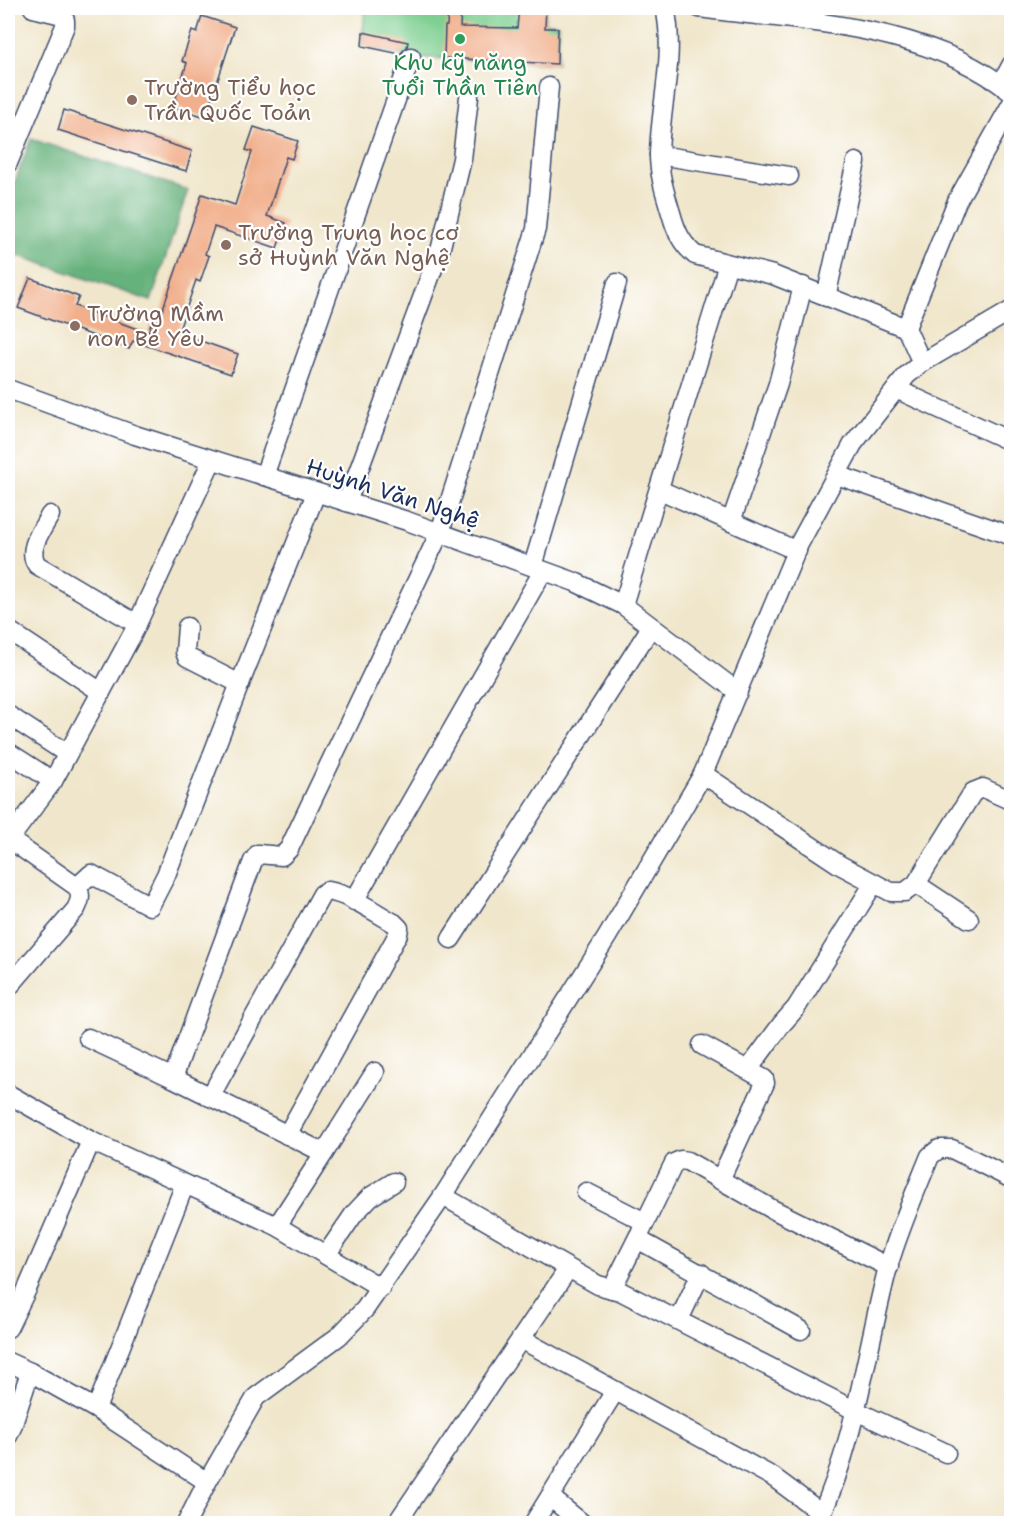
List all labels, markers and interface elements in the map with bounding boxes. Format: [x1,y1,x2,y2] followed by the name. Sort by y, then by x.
[453,32,467,46] marker: Khu kỹ năng Tuổi Thần Tiên
[382,48,538,102] place label: Khu kỹ năng Tuổi Thần Tiên
[144,73,316,127] place label: Trường Tiểu học Trần Quốc Toản
[125,93,139,107] marker: Trường Tiểu học Trần Quốc Toản
[238,218,459,272] place label: Trường Trung học cơ sở Huỳnh Văn Nghệ
[219,238,233,252] marker: Trường Trung học cơ sở Huỳnh Văn Nghệ
[87,299,224,353] place label: Trường Mầm non Bé Yêu
[68,319,82,333] marker: Trường Mầm non Bé Yêu
[303,452,483,535] street label: Huỳnh Văn Nghệ

